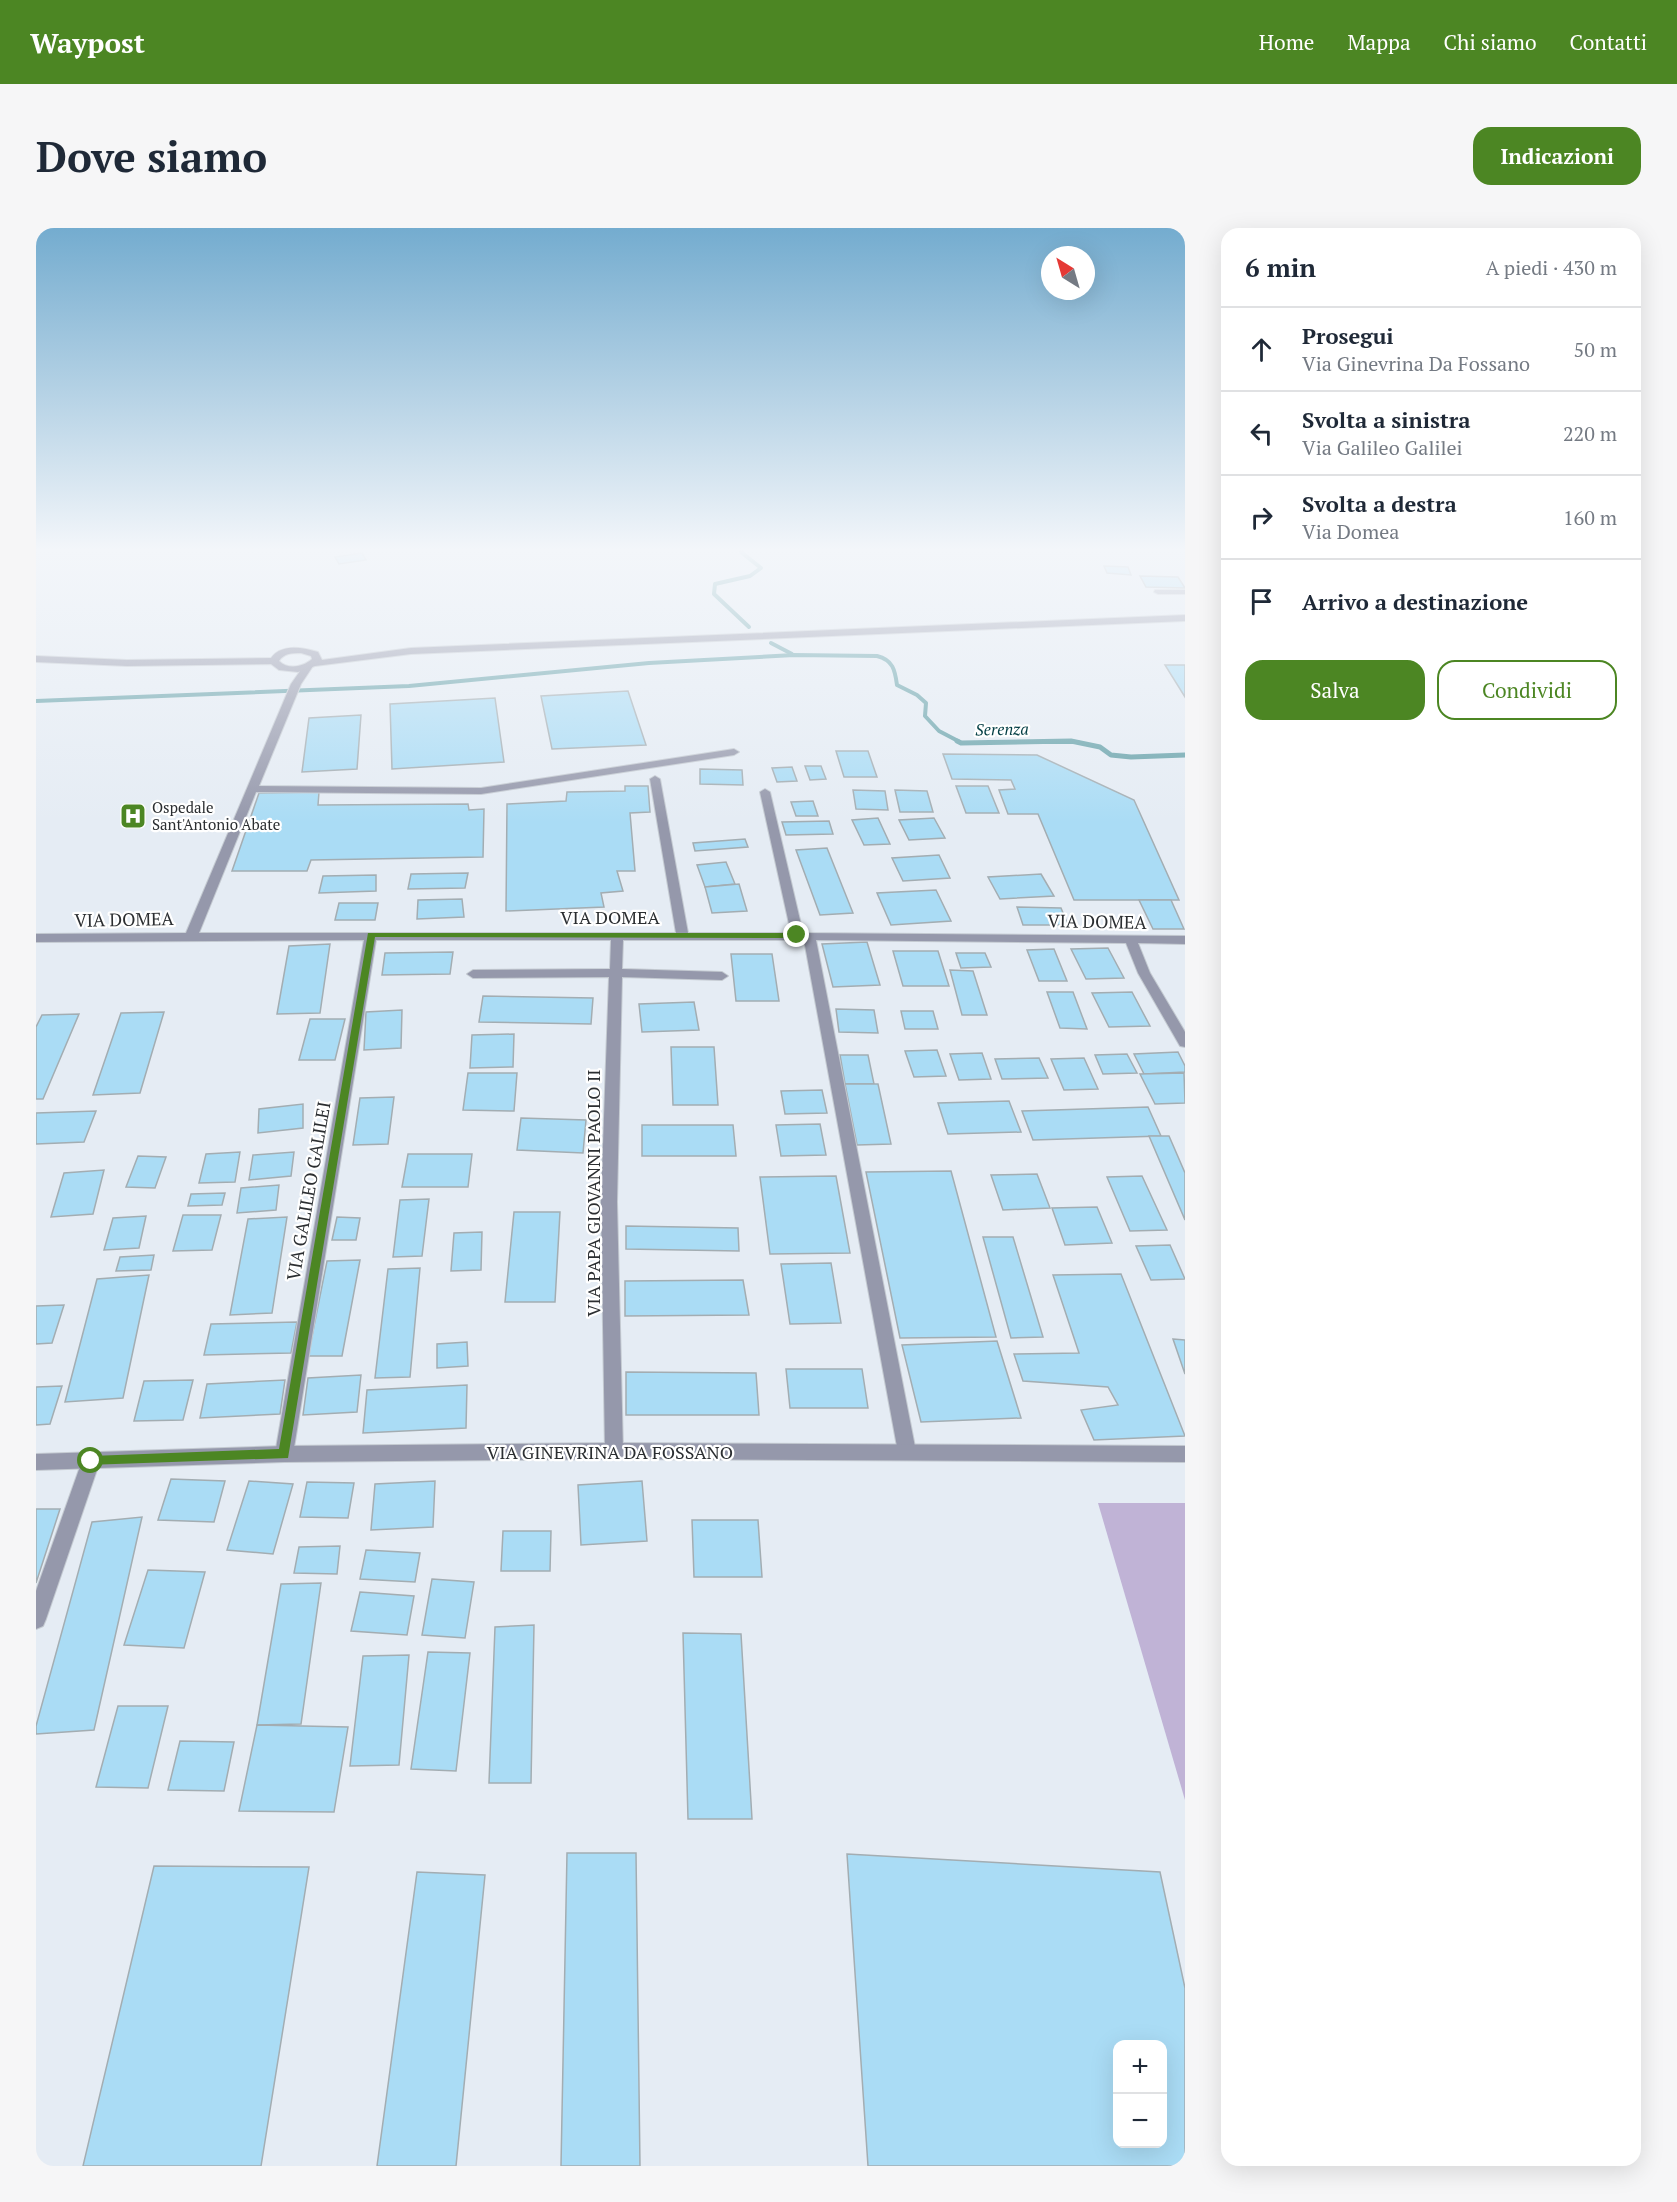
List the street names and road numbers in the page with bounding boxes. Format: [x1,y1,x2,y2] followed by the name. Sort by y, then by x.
[560,905,660,929] street label: VIA DOMEA
[74,906,175,932] street label: VIA DOMEA
[1047,908,1148,934] street label: VIA DOMEA
[581,1069,605,1317] street label: VIA PAPA GIOVANNI PAOLO II
[280,1100,336,1282] street label: VIA GALILEO GALILEI
[487,1440,733,1464] street label: VIA GINEVRINA DA FOSSANO

